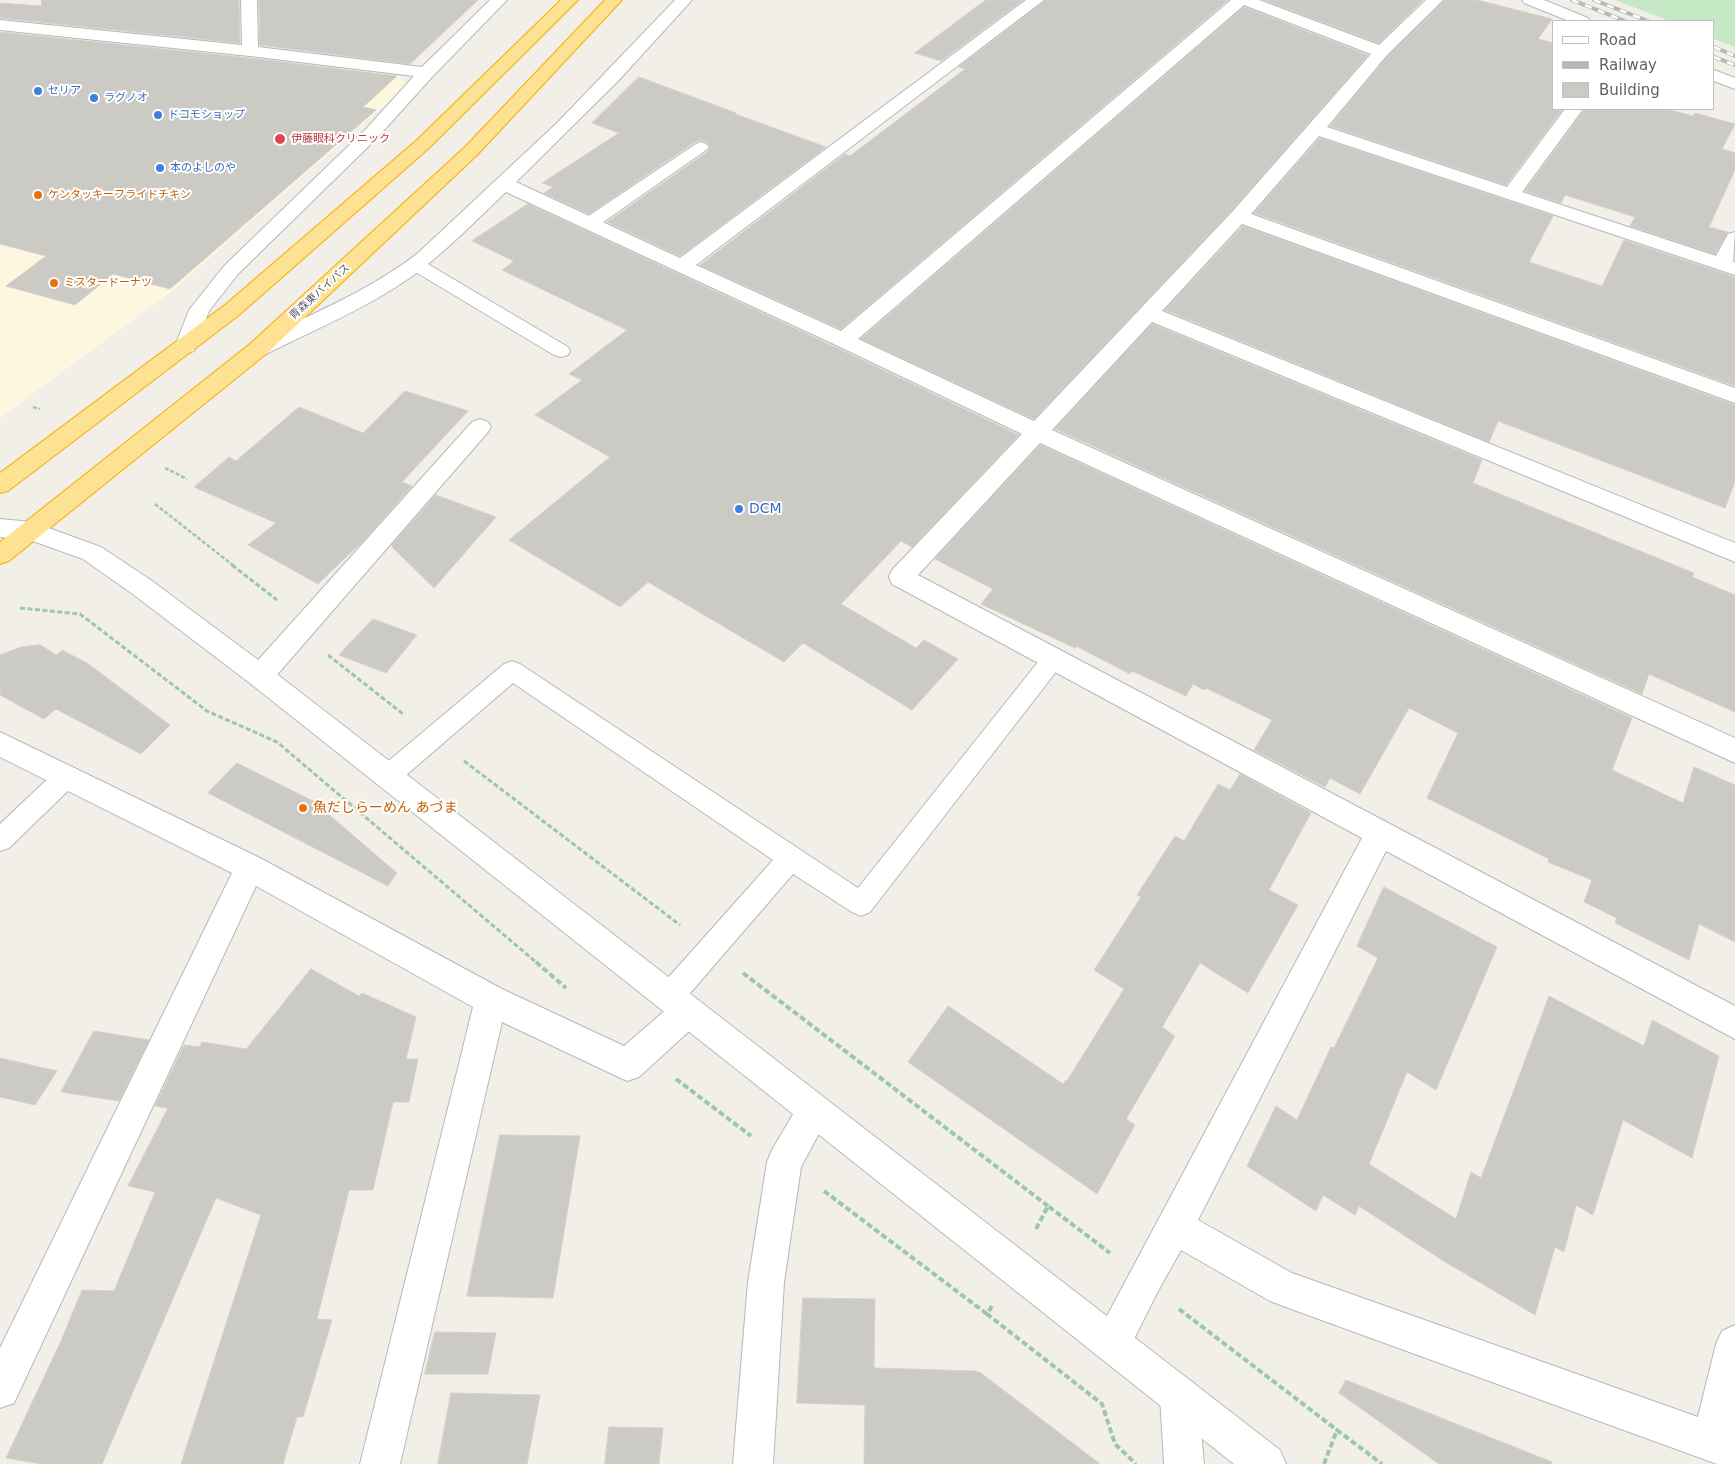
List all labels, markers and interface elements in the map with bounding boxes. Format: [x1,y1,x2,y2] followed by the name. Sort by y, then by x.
[1552,20,1715,110] legend
[1599,31,1637,49] text: Road
[1599,56,1657,74] text: Railway
[1599,81,1660,99] text: Building
[48,84,81,98] place label: セリア
[32,85,44,97] marker: セリア
[104,91,148,105] place label: ラグノオ
[88,92,100,104] marker: ラグノオ
[168,108,245,122] place label: ドコモショップ
[152,109,164,121] marker: ドコモショップ
[273,132,287,146] marker: 伊藤眼科クリニック
[291,132,390,146] place label: 伊藤眼科クリニック
[170,161,236,175] place label: 本のよしのや
[154,162,166,174] marker: 本のよしのや
[48,188,191,202] place label: ケンタッキーフライドチキン
[32,189,44,201] marker: ケンタッキーフライドチキン
[287,261,353,323] street label: 青森東バイパス
[64,276,152,290] place label: ミスタードーナツ
[48,277,60,289] marker: ミスタードーナツ
[749,501,782,517] place label: DCM
[733,503,745,515] marker: DCM
[313,800,457,816] place label: 魚だしらーめん あづま
[297,802,309,814] marker: 魚だしらーめん あづま

